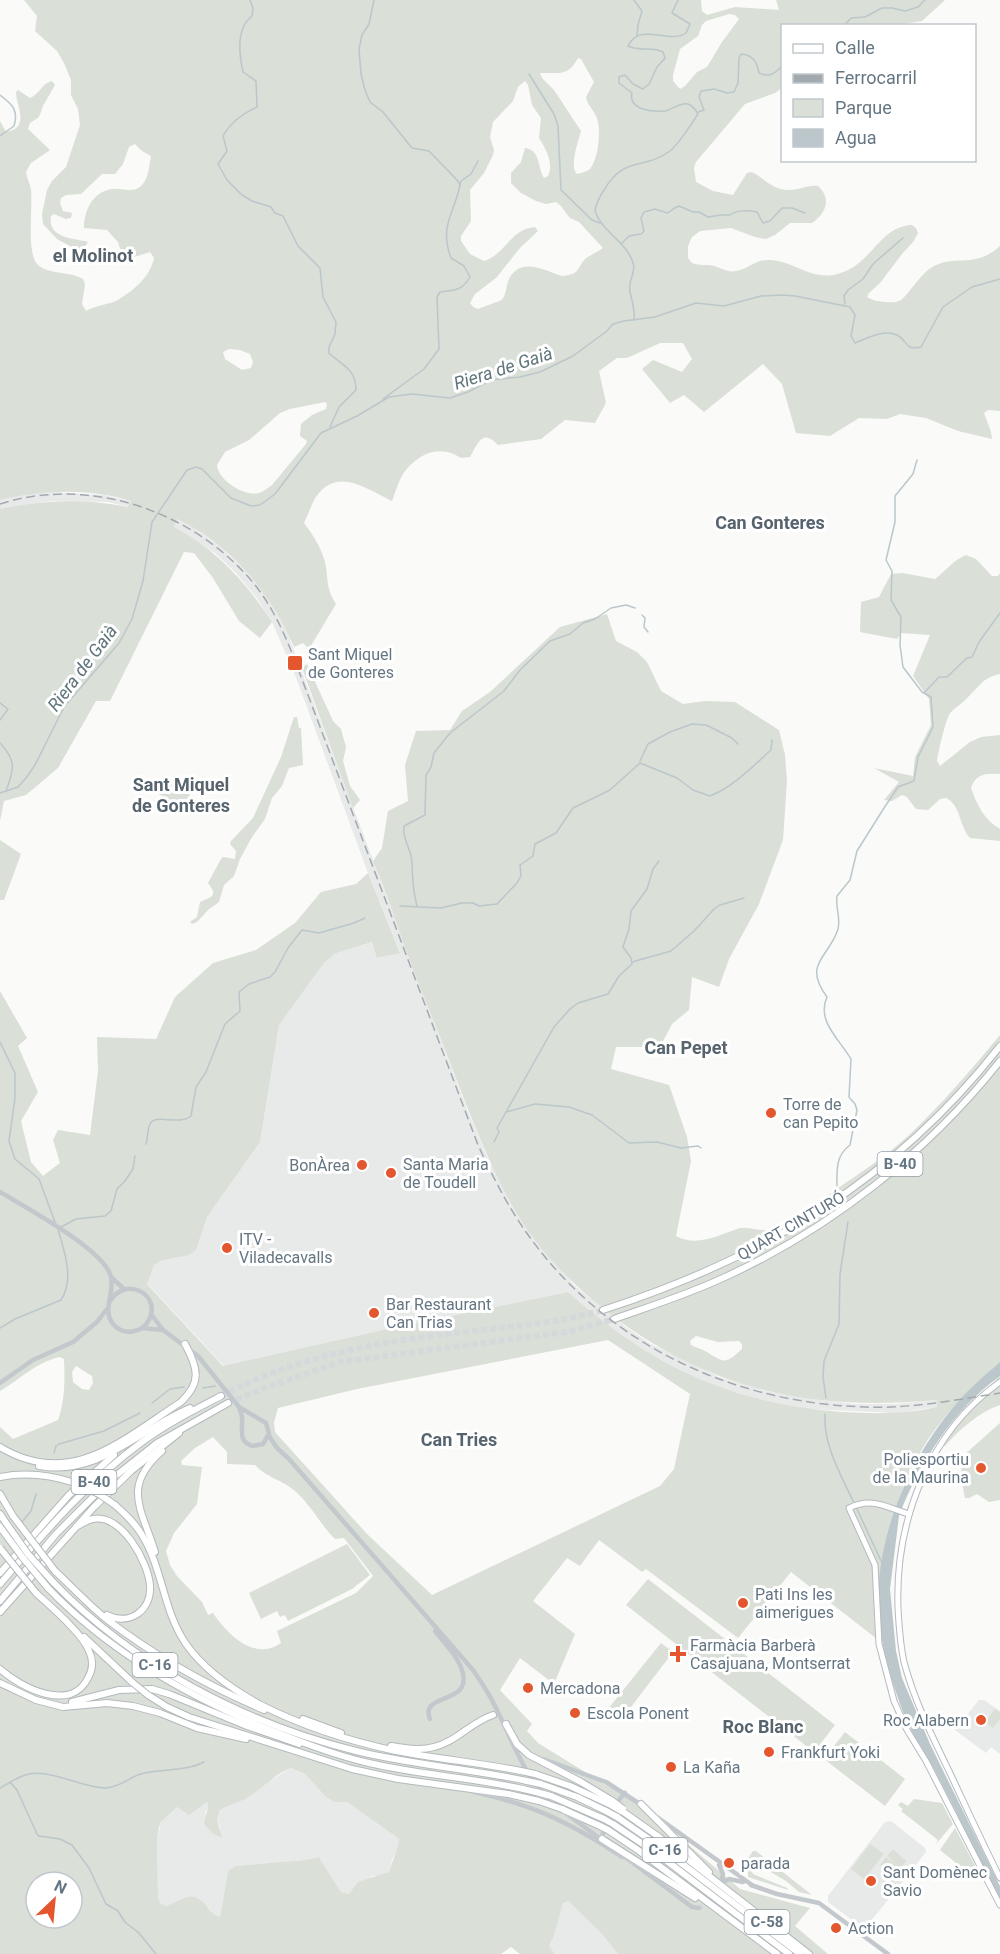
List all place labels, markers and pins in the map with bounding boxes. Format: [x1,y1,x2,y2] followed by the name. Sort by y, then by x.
[308,645,394,682] place label: Sant Miquel de Gonteres
[286,654,304,672] marker: Sant Miquel de Gonteres
[783,1095,858,1132] place label: Torre de can Pepito
[764,1106,778,1120] marker: Torre de can Pepito
[403,1155,489,1192] place label: Santa Maria de Toudell
[289,1156,350,1175] place label: BonÀrea
[355,1158,369,1172] marker: BonÀrea
[384,1166,398,1180] marker: Santa Maria de Toudell
[239,1230,333,1267] place label: ITV - Viladecavalls
[220,1241,234,1255] marker: ITV - Viladecavalls
[386,1295,491,1332] place label: Bar Restaurant Can Trias
[367,1306,381,1320] marker: Bar Restaurant Can Trias
[873,1450,969,1487] place label: Poliesportiu de la Maurina
[974,1461,988,1475] marker: Poliesportiu de la Maurina
[755,1585,834,1622] place label: Pati Ins les aimerigues
[736,1596,750,1610] marker: Pati Ins les aimerigues
[690,1636,850,1673] place label: Farmàcia Barberà Casajuana, Montserrat
[671,1647,685,1661] marker: Farmàcia Barberà Casajuana, Montserrat
[540,1679,621,1698] place label: Mercadona
[521,1681,535,1695] marker: Mercadona
[587,1704,689,1723] place label: Escola Ponent
[568,1706,582,1720] marker: Escola Ponent
[883,1711,969,1730] place label: Roc Alabern
[974,1713,988,1727] marker: Roc Alabern
[781,1743,880,1762] place label: Frankfurt Yoki
[762,1745,776,1759] marker: Frankfurt Yoki
[683,1758,741,1777] place label: La Kaña
[664,1760,678,1774] marker: La Kaña
[741,1854,790,1873] place label: parada
[722,1856,736,1870] marker: parada
[883,1863,987,1900] place label: Sant Domènec Savio
[864,1874,878,1888] marker: Sant Domènec Savio
[848,1919,894,1938] place label: Action
[829,1921,843,1935] marker: Action

